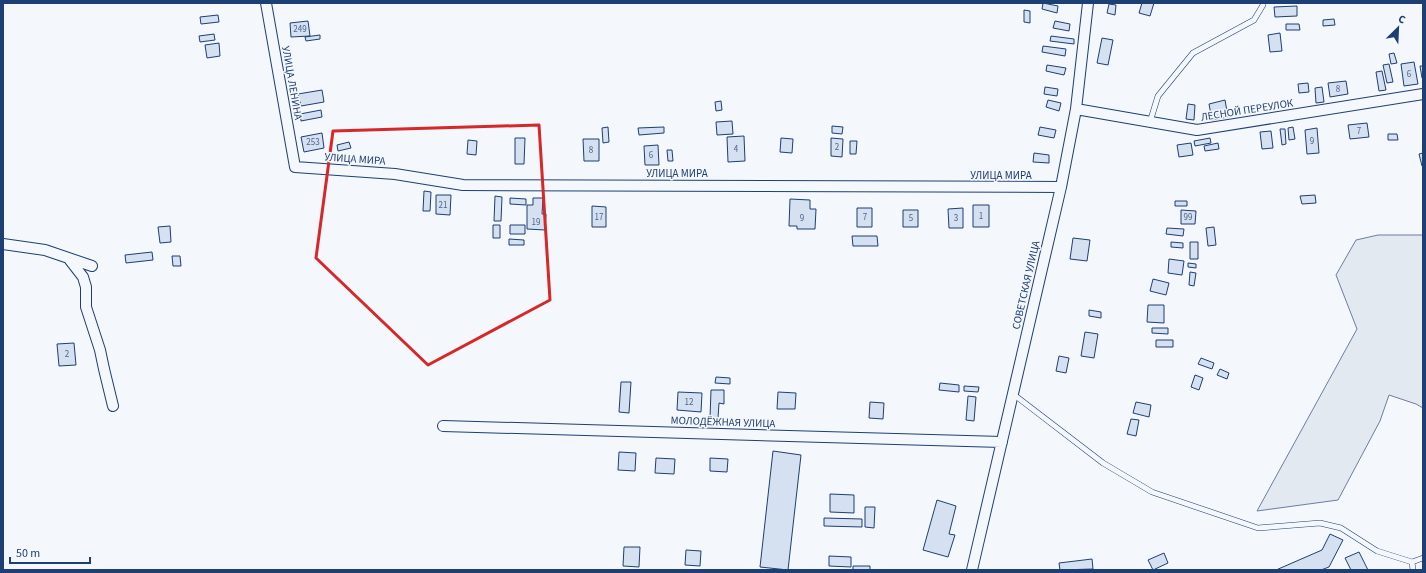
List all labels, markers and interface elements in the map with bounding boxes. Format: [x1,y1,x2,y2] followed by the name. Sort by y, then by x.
[1378,8,1418,48] north arrow
[1396,11,1408,28] text: С
[293,23,307,36] house number: 249
[278,45,306,121] street label: УЛИЦА ЛЕНИНА
[1407,68,1412,81] house number: 6
[1336,83,1341,96] house number: 8
[1200,95,1295,125] street label: ЛЕСНОЙ ПЕРЕУЛОК
[1357,125,1362,138] house number: 7
[1310,135,1315,148] house number: 9
[306,136,320,149] house number: 253
[835,141,840,154] house number: 2
[734,143,739,156] house number: 4
[589,144,594,157] house number: 8
[324,149,386,169] street label: УЛИЦА МИРА
[649,149,654,162] house number: 6
[646,166,708,181] street label: УЛИЦА МИРА
[970,168,1032,183] street label: УЛИЦА МИРА
[439,199,447,212] house number: 21
[979,210,983,223] house number: 1
[595,211,604,224] house number: 17
[863,211,868,224] house number: 7
[1184,211,1193,224] house number: 99
[800,212,805,225] house number: 9
[909,212,914,225] house number: 5
[954,212,959,225] house number: 3
[532,216,541,229] house number: 19
[1009,239,1043,331] street label: СОВЕТСКАЯ УЛИЦА
[65,348,70,361] house number: 2
[685,396,694,409] house number: 12
[670,413,776,431] street label: МОЛОДЁЖНАЯ УЛИЦА
[10,539,90,565] scale bar
[16,545,40,562] text: 50 m

